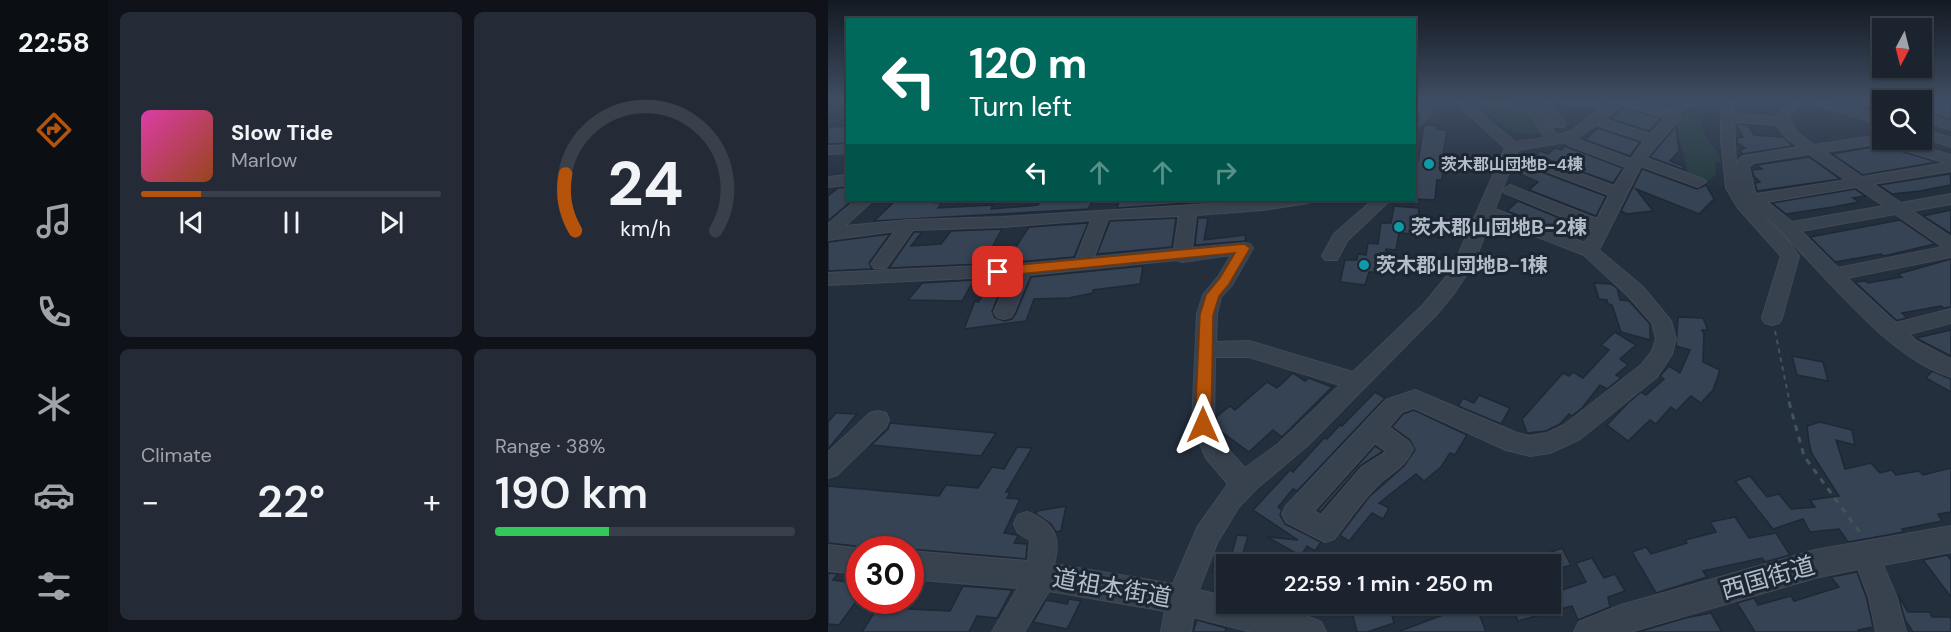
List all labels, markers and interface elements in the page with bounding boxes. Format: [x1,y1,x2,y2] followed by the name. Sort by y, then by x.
[1872,18,1932,78] north arrow
[1872,18,1932,150] map controls
[18,25,90,60] text: 22:58
[969,36,1087,91] text: 120 m
[870,42,948,120] icon: left
[969,89,1072,124] text: Turn left
[1872,90,1932,150] button: search
[33,109,75,151] icon: directions
[231,118,333,147] text: Slow Tide
[607,144,683,225] text: 24
[231,147,297,173] text: Marlow
[1441,154,1583,175] place label: 茨木郡山団地B-4棟
[1020,156,1053,189] icon: left
[1083,156,1116,189] icon: ahead
[1146,156,1179,189] icon: ahead
[1209,156,1242,189] icon: right
[1422,157,1436,171] marker: 茨木郡山団地B-4棟
[33,200,75,242] icon: music
[175,206,208,239] icon: previous
[275,206,308,239] icon: pause
[375,206,408,239] icon: next
[1411,214,1587,240] place label: 茨木郡山団地B-2棟
[620,216,670,244] text: km/h
[1392,220,1406,234] marker: 茨木郡山団地B-2棟
[972,246,1023,297] pin
[1376,252,1548,278] place label: 茨木郡山団地B-1棟
[981,255,1014,288] icon: arrive
[1357,258,1371,272] marker: 茨木郡山団地B-1棟
[33,291,75,333] icon: phone
[33,383,75,425] icon: climate
[1171,393,1235,457] position arrow
[495,433,605,459] text: Range · 38%
[141,442,212,468] text: Climate
[495,463,648,522] text: 190 km
[257,472,325,531] text: 22°
[33,474,75,516] icon: car
[141,480,159,523] text: −
[423,480,441,523] text: +
[846,536,924,614] speed limit sign: 30
[1717,549,1818,606] street label: 西国街道
[1050,562,1174,613] street label: 道祖本街道
[33,565,75,607] icon: filters
[1284,569,1493,598] text: 22:59 · 1 min · 250 m

